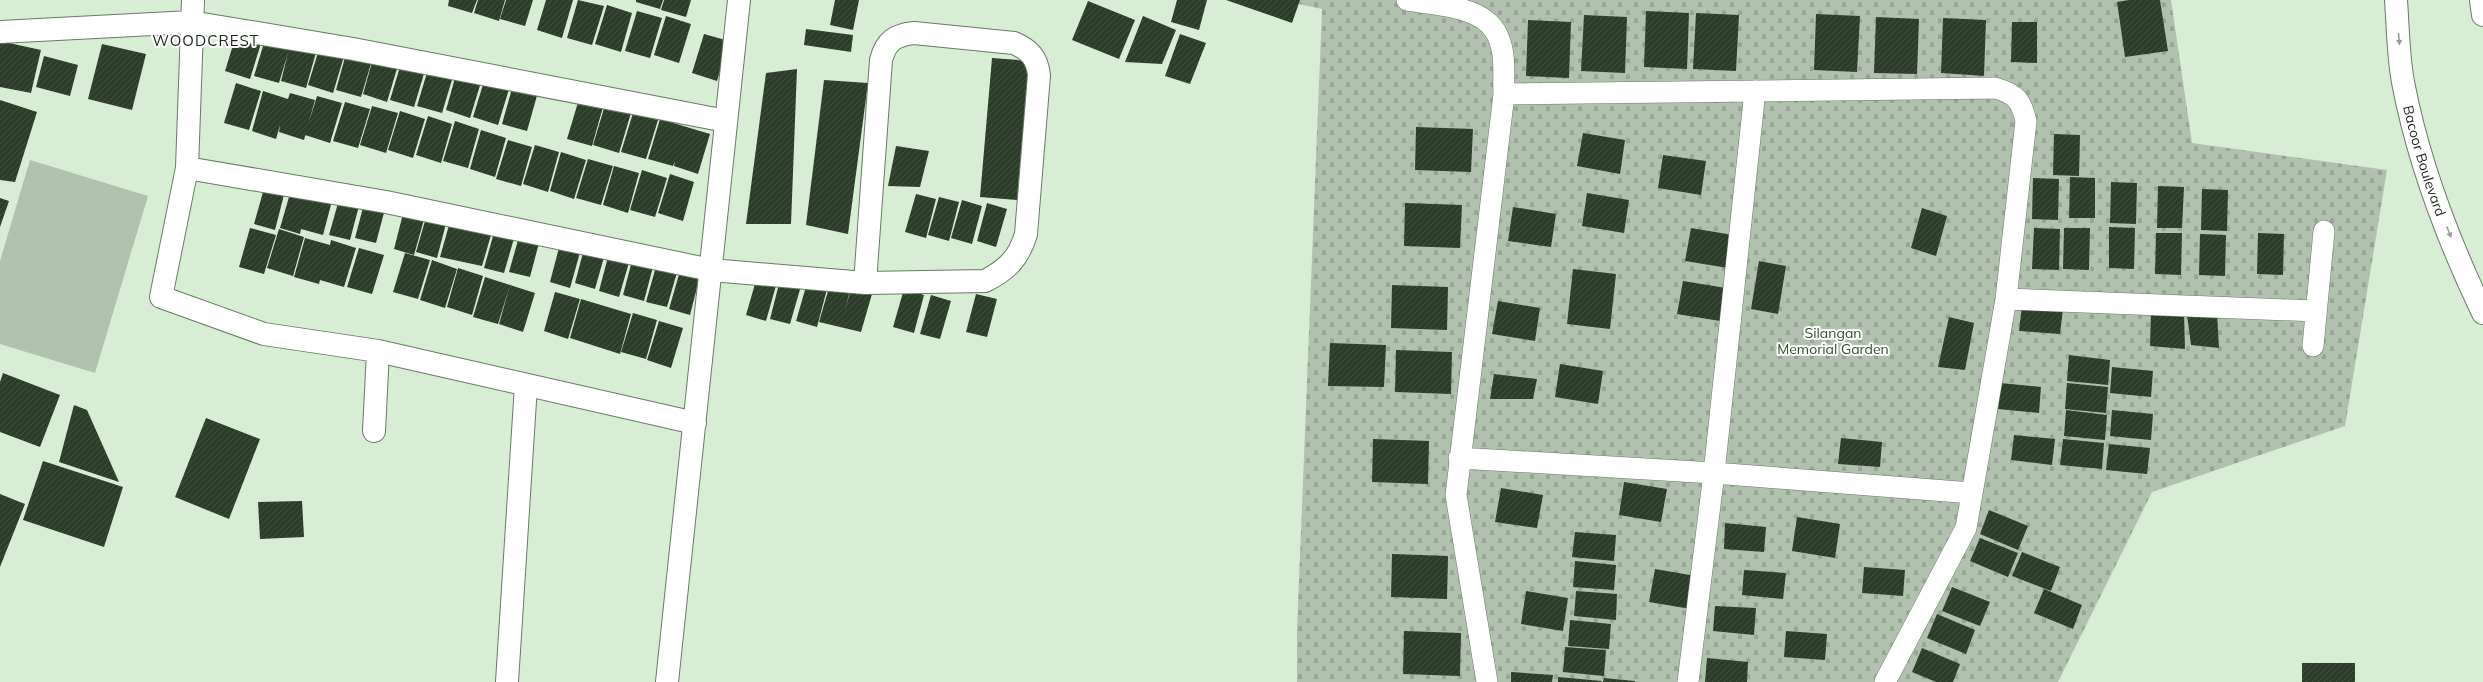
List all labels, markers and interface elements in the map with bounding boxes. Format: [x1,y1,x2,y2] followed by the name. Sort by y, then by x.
[152,31,260,50] district label: WOODCREST
[2396,33,2403,45] one-way arrow
[2399,104,2450,219] street label: Bacoor Boulevard
[2446,226,2452,238] one-way arrow
[1777,324,1889,358] park label: Silangan Memorial Garden

